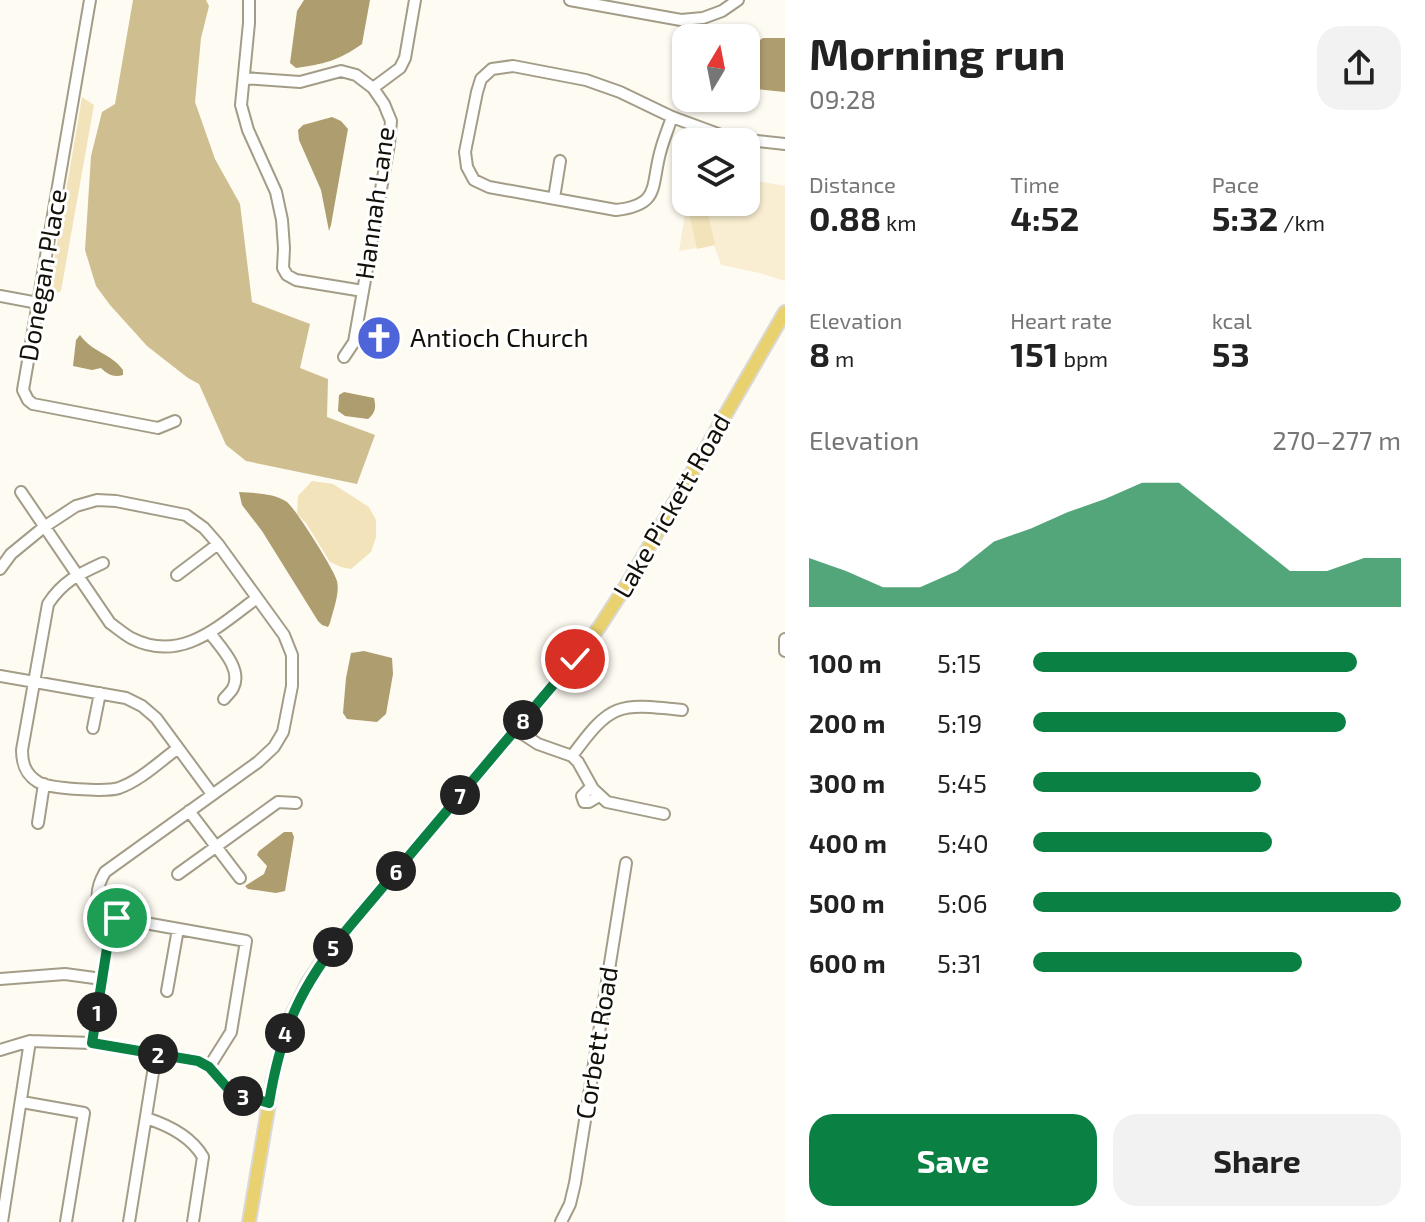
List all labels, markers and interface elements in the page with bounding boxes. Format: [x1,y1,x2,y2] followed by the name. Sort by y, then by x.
[672,24,760,112] north arrow
[672,24,760,216] map controls
[809,26,1065,79] text: Morning run
[1317,26,1401,110] button: share
[809,83,876,114] text: 09:28
[347,125,400,281] street label: Hannah Lane
[672,128,760,216] button: layers
[809,171,896,197] text: Distance
[1010,171,1060,197] text: Time
[1212,171,1259,197] text: Pace
[11,186,72,363] street label: Donegan Place
[809,197,881,238] text: 0.88
[1010,197,1079,238] text: 4:52
[1212,197,1278,238] text: 5:32
[881,209,917,235] text: km
[1278,209,1325,235] text: /km
[809,307,902,333] text: Elevation
[1010,307,1112,333] text: Heart rate
[1212,307,1252,333] text: kcal
[355,314,403,362] church icon: Antioch Church
[410,321,589,352] place label: Antioch Church
[809,333,830,374] text: 8
[1010,333,1058,374] text: 151
[1212,333,1250,374] text: 53
[830,345,854,371] text: m
[1058,345,1108,371] text: bpm
[606,408,736,603] street label: Lake Pickett Road
[809,424,919,455] text: Elevation
[1272,424,1401,455] text: 270–277 m
[541,625,609,693] pin
[553,637,597,681] icon: check
[809,647,882,678] text: 100 m
[937,647,981,678] text: 5:15
[503,700,543,740] pin: 8
[516,707,530,733] text: 8
[809,707,885,738] text: 200 m
[937,707,982,738] text: 5:19
[809,767,885,798] text: 300 m
[937,767,987,798] text: 5:45
[440,775,480,815] pin: 7
[454,782,466,808] text: 7
[809,827,887,858] text: 400 m
[937,827,989,858] text: 5:40
[376,851,416,891] pin: 6
[390,858,402,884] text: 6
[83,884,151,952] pin
[809,887,885,918] text: 500 m
[937,887,988,918] text: 5:06
[95,896,139,940] icon: arrive
[313,927,353,967] pin: 5
[327,934,339,960] text: 5
[809,947,886,978] text: 600 m
[937,947,982,978] text: 5:31
[568,964,623,1121] street label: Corbett Road
[77,992,117,1032] pin: 1
[92,999,102,1025] text: 1
[265,1013,305,1053] pin: 4
[278,1020,292,1046] text: 4
[138,1034,178,1074] pin: 2
[152,1041,164,1067] text: 2
[223,1076,263,1116] pin: 3
[237,1083,249,1109] text: 3
[809,1114,1097,1206] button: Save
[1113,1114,1401,1206] button: Share

